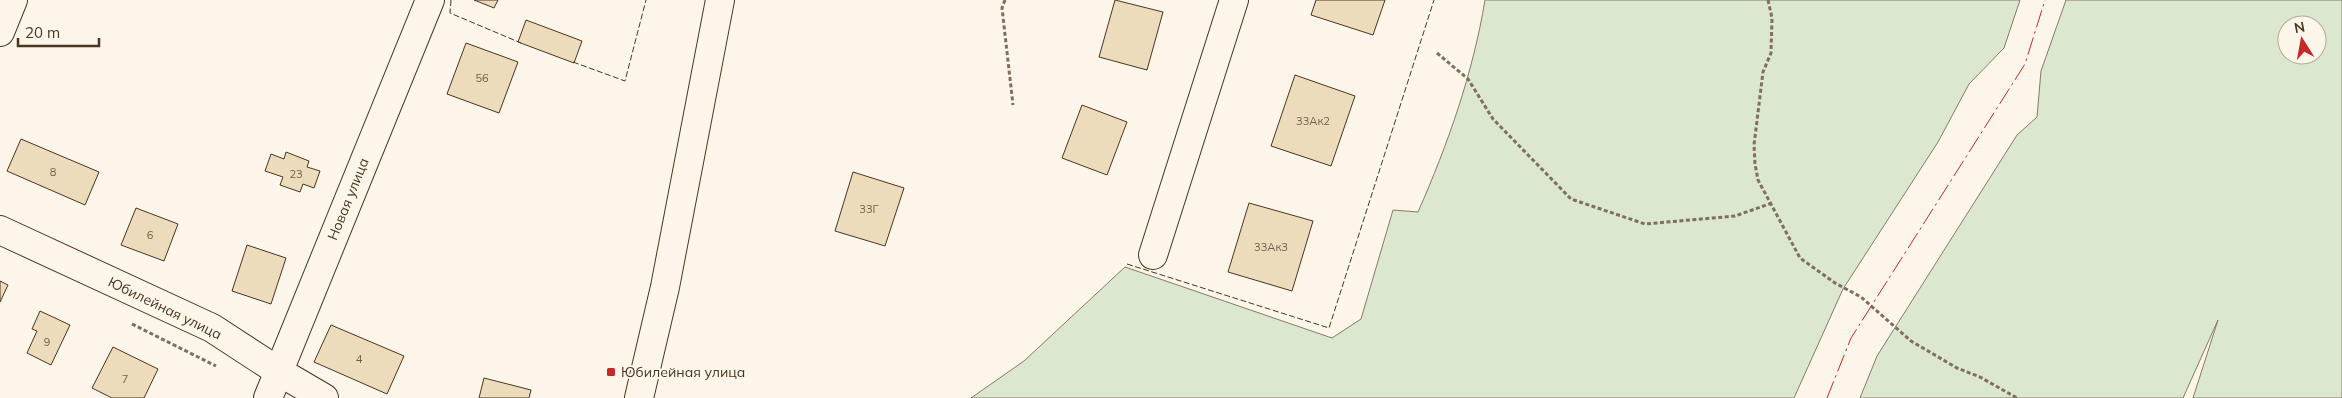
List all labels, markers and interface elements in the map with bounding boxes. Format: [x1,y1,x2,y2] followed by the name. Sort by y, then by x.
[18,15,99,47] scale bar
[2277,15,2327,65] north arrow
[2293,17,2306,37] text: N
[25,23,60,42] text: 20 m
[475,71,489,85] house number: 56
[1296,114,1330,128] house number: 33Ак2
[323,155,373,243] street label: Новая улица
[50,165,57,179] house number: 8
[289,167,303,181] house number: 23
[859,202,879,216] house number: 33Г
[147,228,154,242] house number: 6
[1254,240,1288,254] house number: 33Ак3
[105,273,225,343] street label: Юбилейная улица
[44,335,50,349] house number: 9
[356,352,363,366] house number: 4
[621,363,745,381] place label: Юбилейная улица
[605,366,617,378] marker: Юбилейная улица
[122,372,128,386] house number: 7

